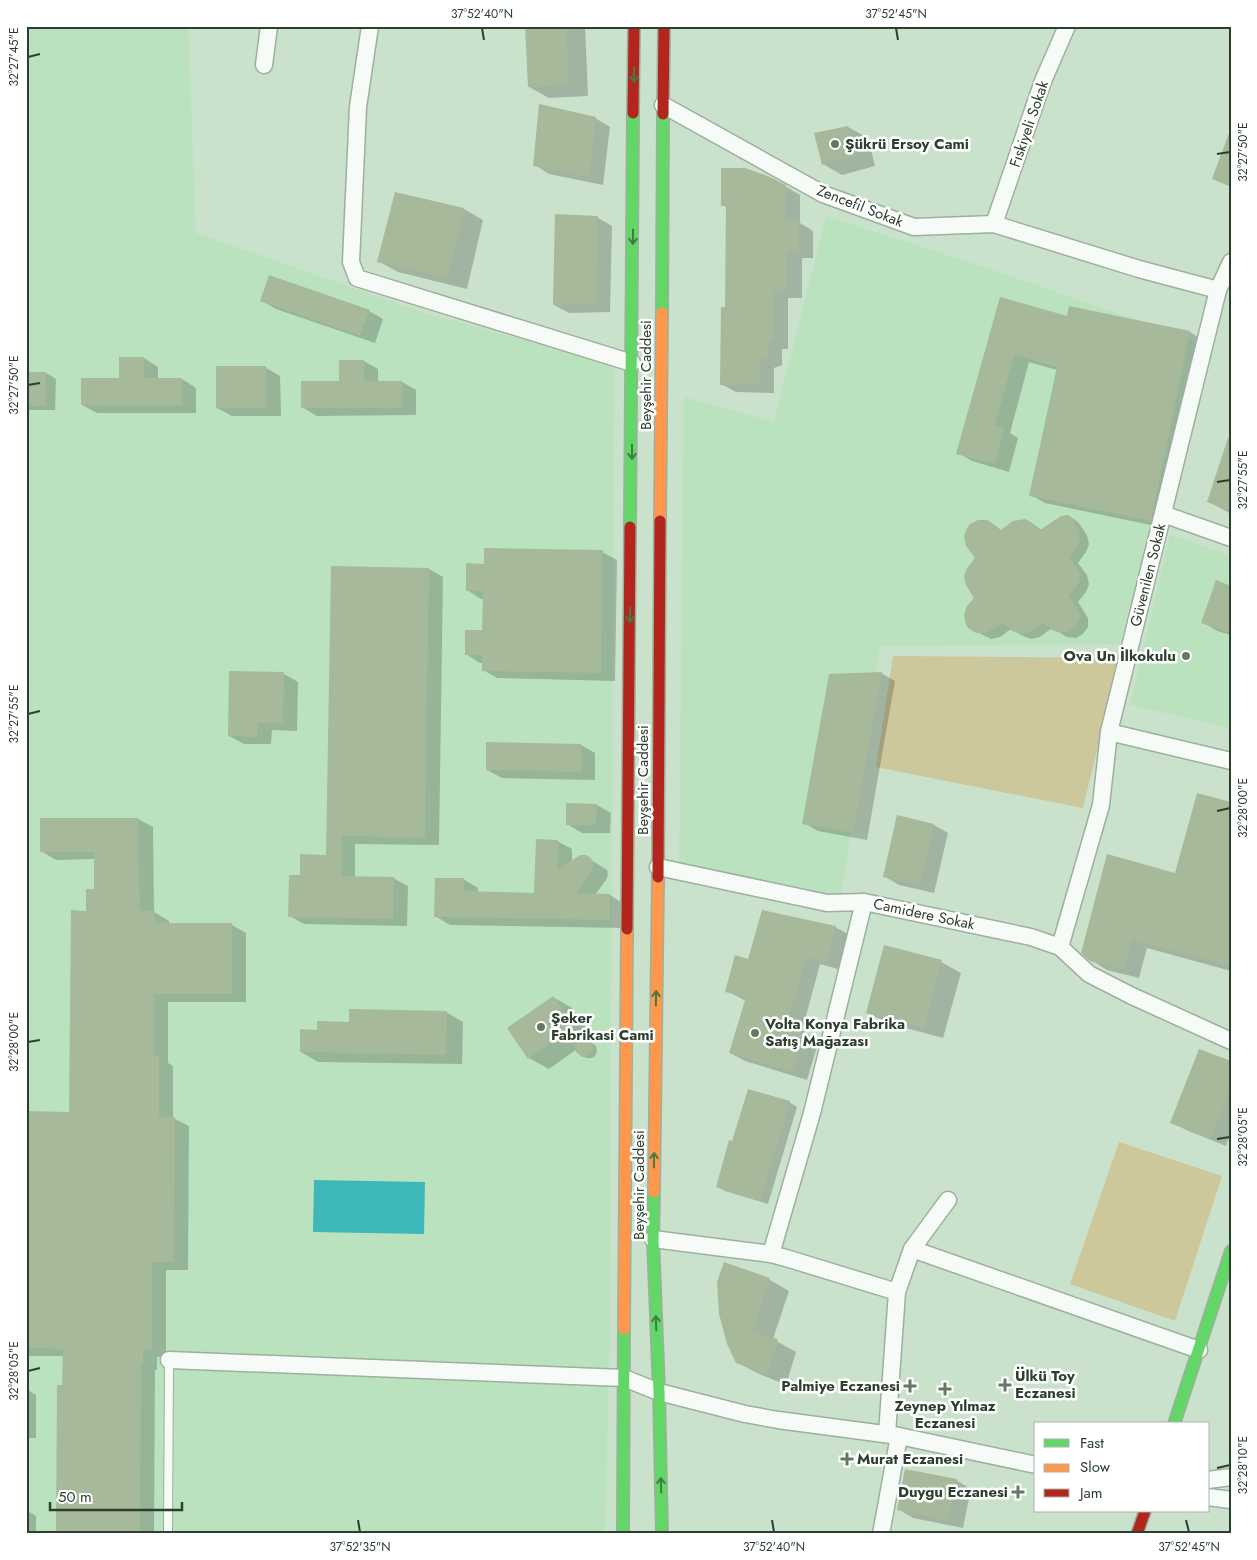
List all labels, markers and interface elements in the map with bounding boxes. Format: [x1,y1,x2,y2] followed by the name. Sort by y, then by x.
[451,5,513,23] text: 37°52'40"N
[865,5,927,23] text: 37°52'45"N
[5,27,23,87] text: 32°27'45"E
[629,66,639,83] one-way arrow
[1004,77,1054,170] street label: Fıskiyeli Sokak
[1234,122,1252,182] text: 32°27'50"E
[845,133,969,155] place label: Şükrü Ersoy Cami
[829,138,841,150] marker: Şükrü Ersoy Cami
[813,179,907,233] street label: Zencefil Sokak
[628,229,638,245] one-way arrow
[635,320,657,430] street label: Beyşehir Caddesi
[5,355,23,415] text: 32°27'50"E
[627,444,637,460] one-way arrow
[1234,451,1252,509] text: 32°27'55"E
[1125,521,1172,629] street label: Güvenilen Sokak
[625,606,635,623] one-way arrow
[1063,645,1176,667] place label: Ova Un İlkokulu
[1180,650,1192,662] marker: Ova Un İlkokulu
[5,685,23,743] text: 32°27'55"E
[632,725,654,835] street label: Beyşehir Caddesi
[1234,778,1252,838] text: 32°28'00"E
[871,892,977,936] street label: Camidere Sokak
[651,990,661,1006] one-way arrow
[551,1007,654,1046] place label: Şeker Fabrikasi Cami
[5,1012,23,1072] text: 32°28'00"E
[764,1013,905,1052] place label: Volta Konya Fabrika Satış Mağazası
[535,1021,547,1033] marker: Şeker Fabrikasi Cami
[749,1027,761,1039] marker: Volta Konya Fabrika Satış Mağazası
[1234,1107,1252,1167] text: 32°28'05"E
[628,1130,650,1240] street label: Beyşehir Caddesi
[649,1152,659,1168] one-way arrow
[652,1315,661,1331] one-way arrow
[5,1341,23,1401] text: 32°28'05"E
[1015,1365,1076,1404] place label: Ülkü Toy Eczanesi
[781,1375,900,1397] place label: Palmiye Eczanesi
[999,1379,1011,1391] marker: Ülkü Toy Eczanesi
[904,1380,916,1392] marker: Palmiye Eczanesi
[939,1383,951,1395] marker: Zeynep Yılmaz Eczanesi
[894,1395,996,1434] place label: Zeynep Yılmaz Eczanesi
[1034,1422,1210,1512] legend
[1080,1432,1104,1454] text: Fast
[1234,1436,1252,1494] text: 32°28'10"E
[857,1448,963,1470] place label: Murat Eczanesi
[841,1453,853,1465] marker: Murat Eczanesi
[1080,1456,1111,1478] text: Slow
[656,1477,665,1493] one-way arrow
[50,1480,182,1512] scale bar
[898,1481,1008,1503] place label: Duygu Eczanesi
[1078,1482,1103,1504] text: Jam
[58,1486,92,1508] text: 50 m
[1012,1486,1024,1498] marker: Duygu Eczanesi
[329,1538,391,1556] text: 37°52'35"N
[743,1538,805,1556] text: 37°52'40"N
[1158,1538,1220,1556] text: 37°52'45"N

